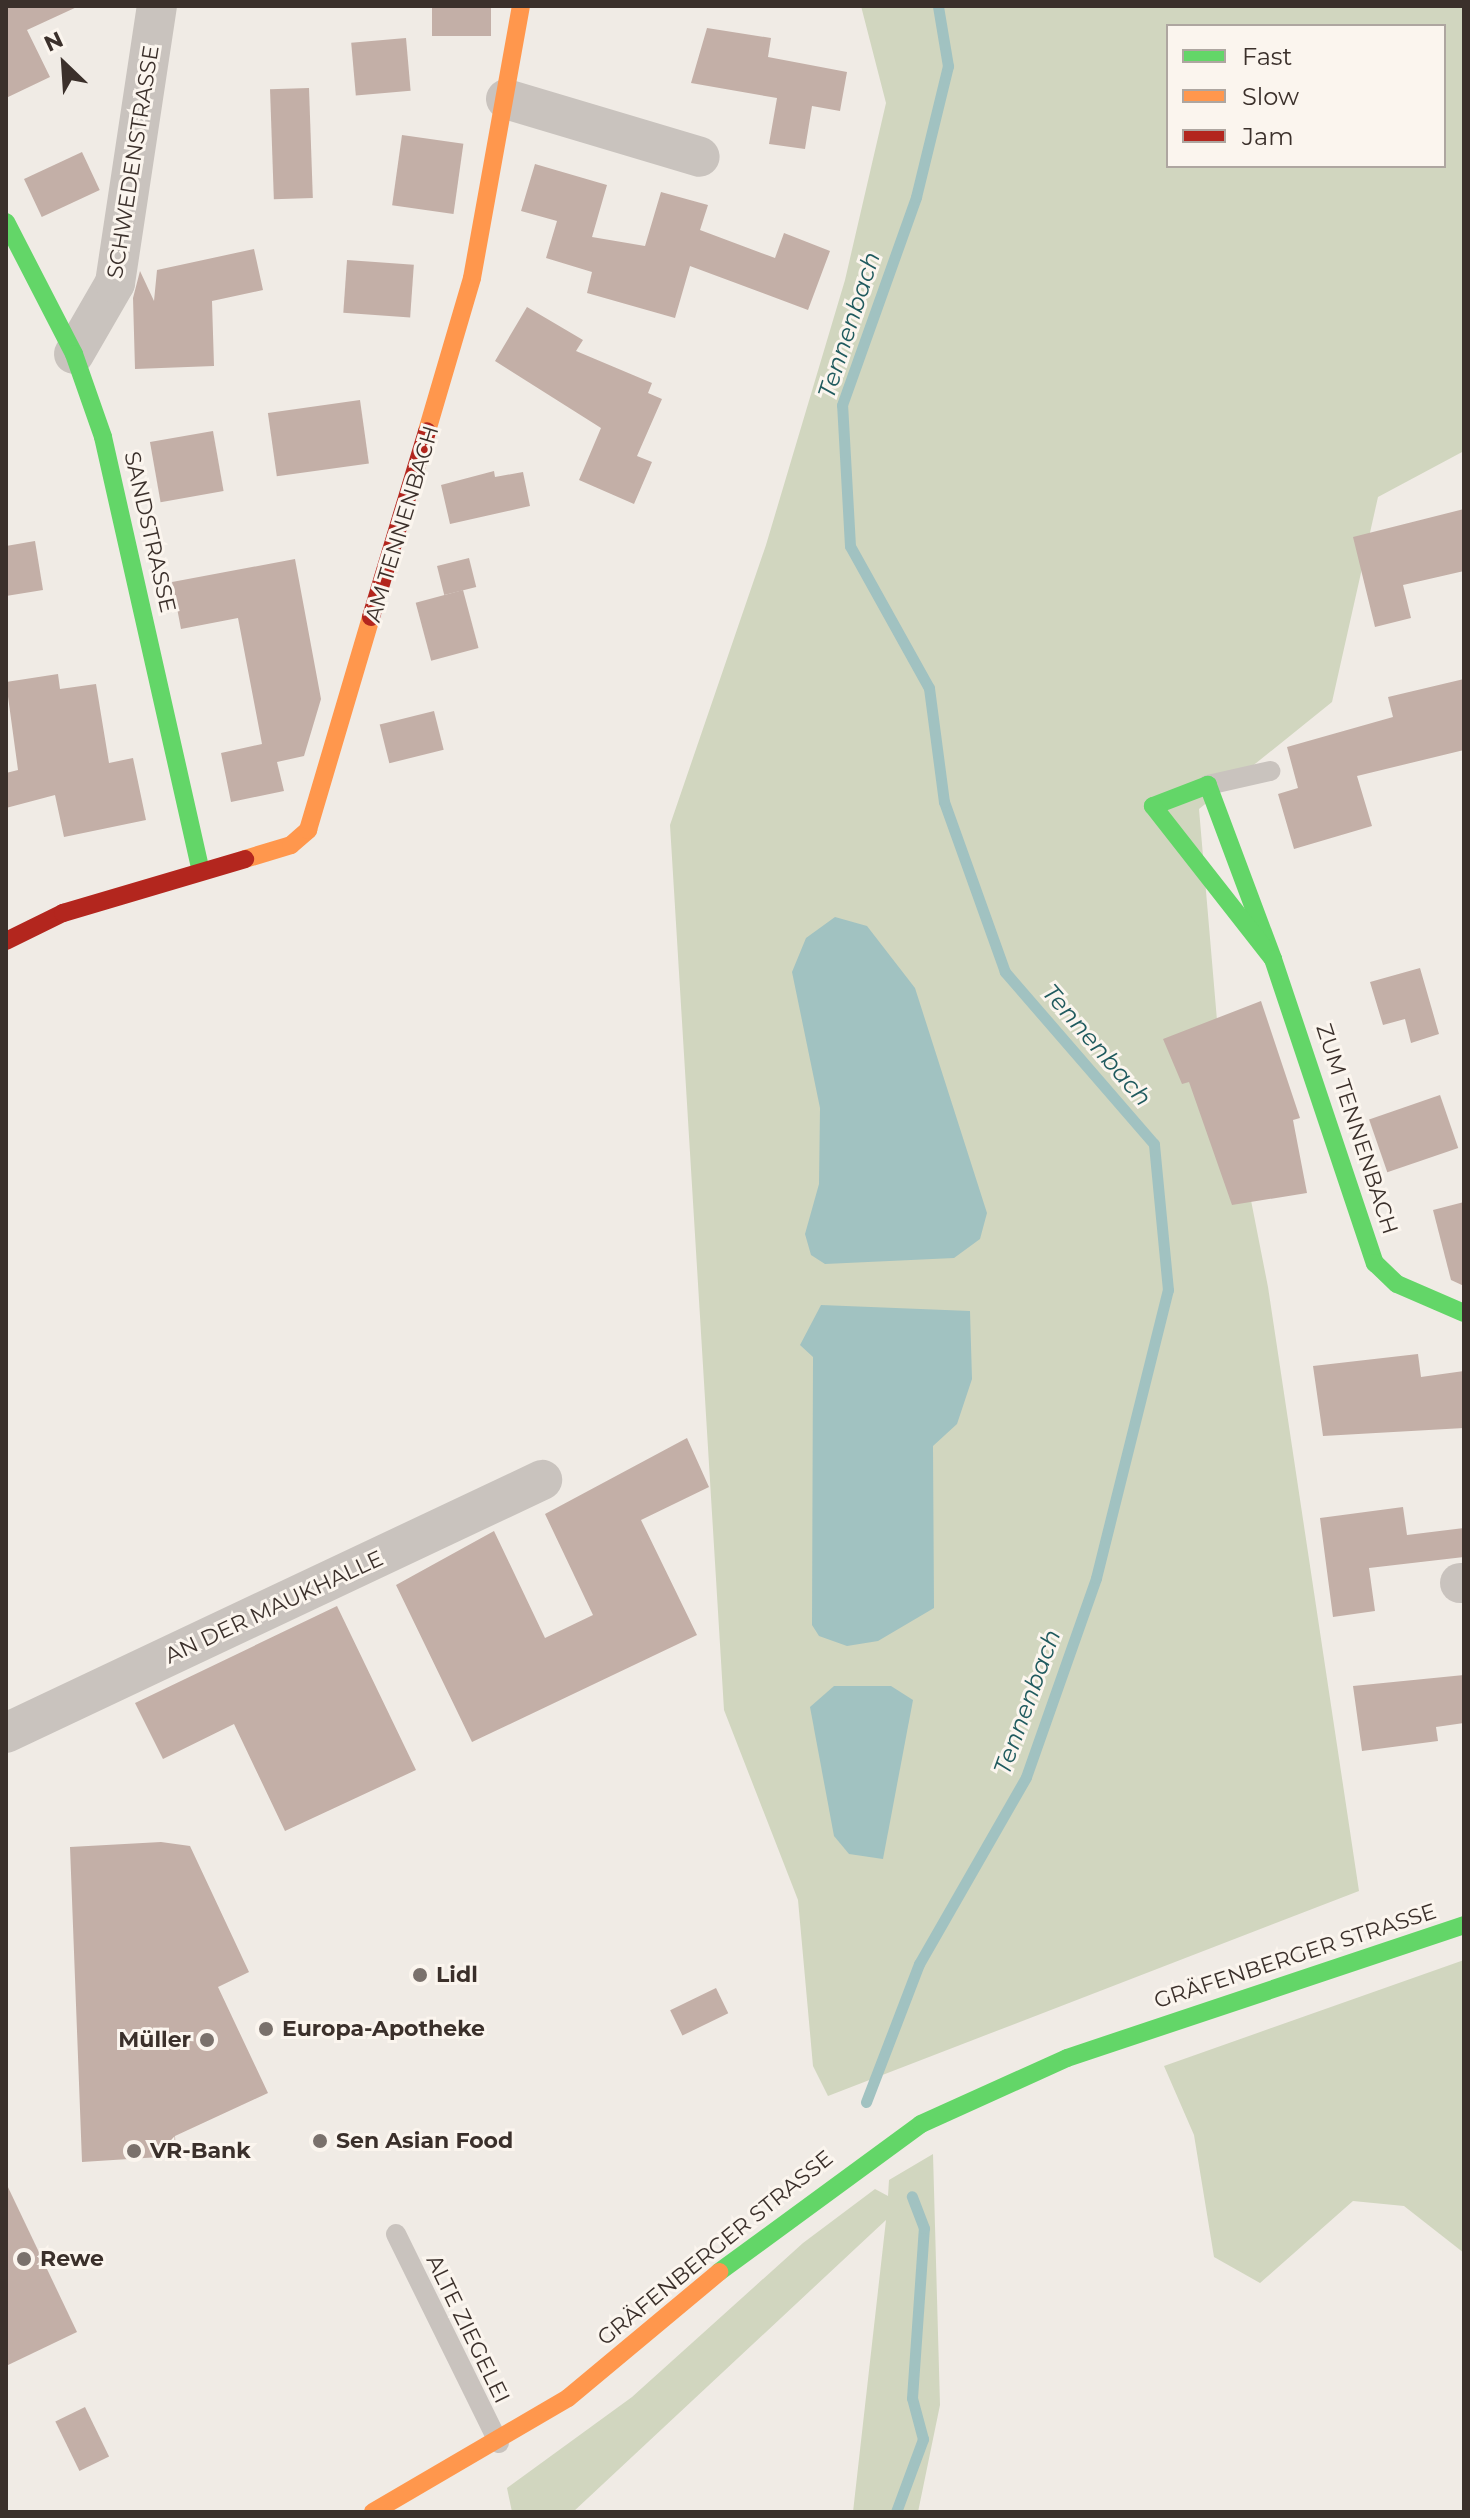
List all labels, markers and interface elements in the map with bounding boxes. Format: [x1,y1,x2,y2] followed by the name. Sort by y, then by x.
[24,24,104,104] north arrow
[1166,24,1446,168] legend
[40,26,67,58] text: N
[1242,42,1292,71] text: Fast
[102,44,164,280] street label: SCHWEDENSTRASSE
[1242,82,1299,111] text: Slow
[1242,122,1294,151] text: Jam
[812,248,886,402] water label: Tennenbach
[360,423,444,625] street label: AM TENNENBACH
[119,449,181,615] street label: SANDSTRASSE
[1036,978,1158,1112] water label: Tennenbach
[1310,1020,1404,1238] street label: ZUM TENNENBACH
[161,1545,387,1669] street label: AN DER MAUKHALLE
[987,1626,1067,1778] water label: Tennenbach
[1151,1898,1439,2014] street label: GRÄFENBERGER STRASSE
[436,1962,478,1988] place label: Lidl
[411,1966,429,1984] marker: Lidl
[282,2016,485,2042] place label: Europa-Apotheke
[257,2020,275,2038] marker: Europa-Apotheke
[118,2027,191,2053] place label: Müller
[198,2031,216,2049] marker: Müller
[336,2128,513,2154] place label: Sen Asian Food
[311,2132,329,2150] marker: Sen Asian Food
[150,2138,251,2164] place label: VR-Bank
[125,2142,143,2160] marker: VR-Bank
[592,2145,838,2351] street label: GRÄFENBERGER STRASSE
[40,2246,104,2272] place label: Rewe
[15,2250,33,2268] marker: Rewe
[421,2250,515,2408] street label: ALTE ZIEGELEI

